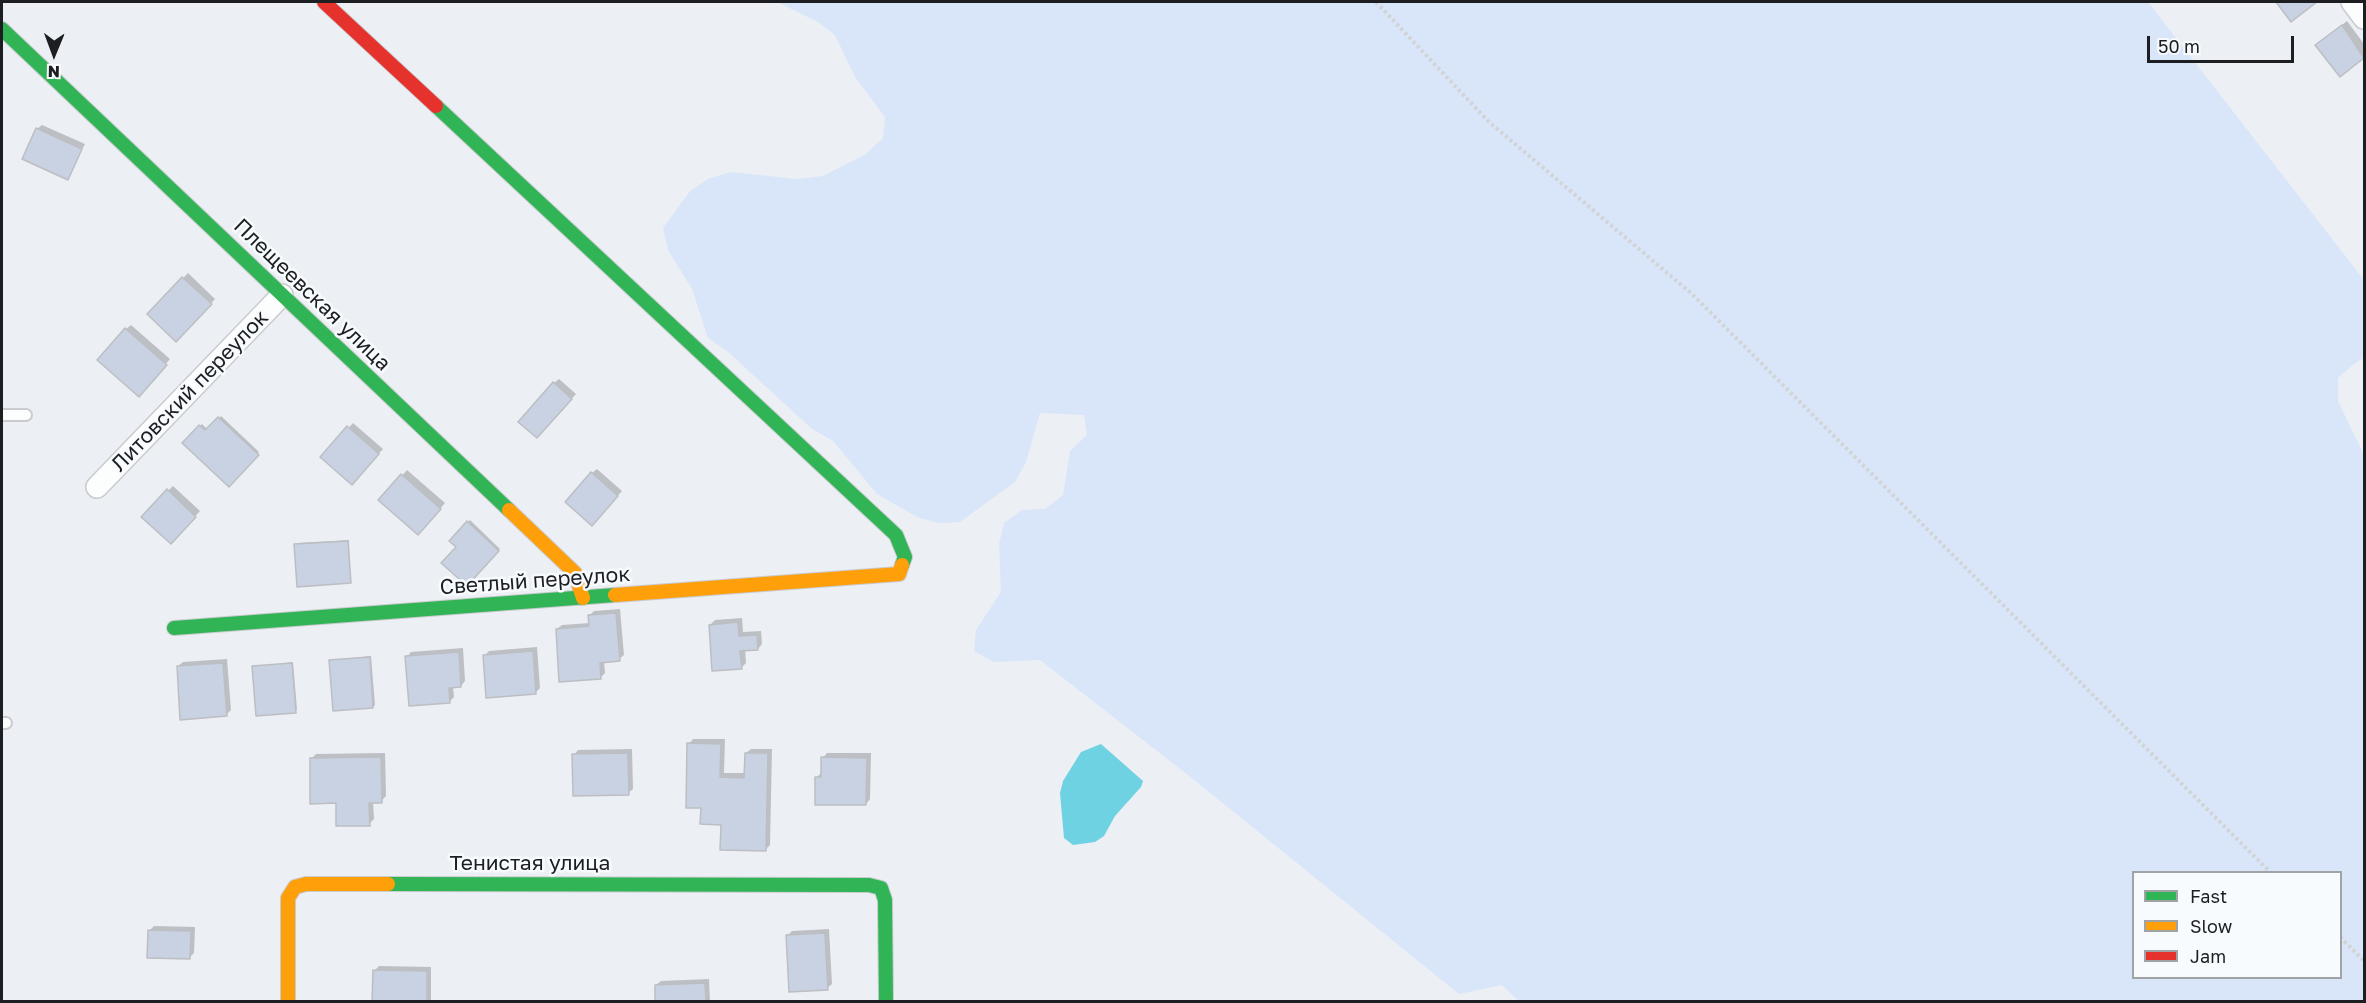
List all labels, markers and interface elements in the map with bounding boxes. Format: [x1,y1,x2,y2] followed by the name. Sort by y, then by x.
[24,24,84,84] north arrow
[2150,24,2297,62] scale bar
[2158,35,2200,57] text: 50 m
[47,62,60,82] text: N
[228,214,396,376] street label: Плещеевская улица
[106,305,274,477] street label: Литовский переулок
[439,562,631,600] street label: Светлый переулок
[450,850,610,876] street label: Тенистая улица
[2132,871,2342,979] legend
[2190,885,2227,907] text: Fast
[2190,915,2232,937] text: Slow
[2190,945,2226,967] text: Jam

